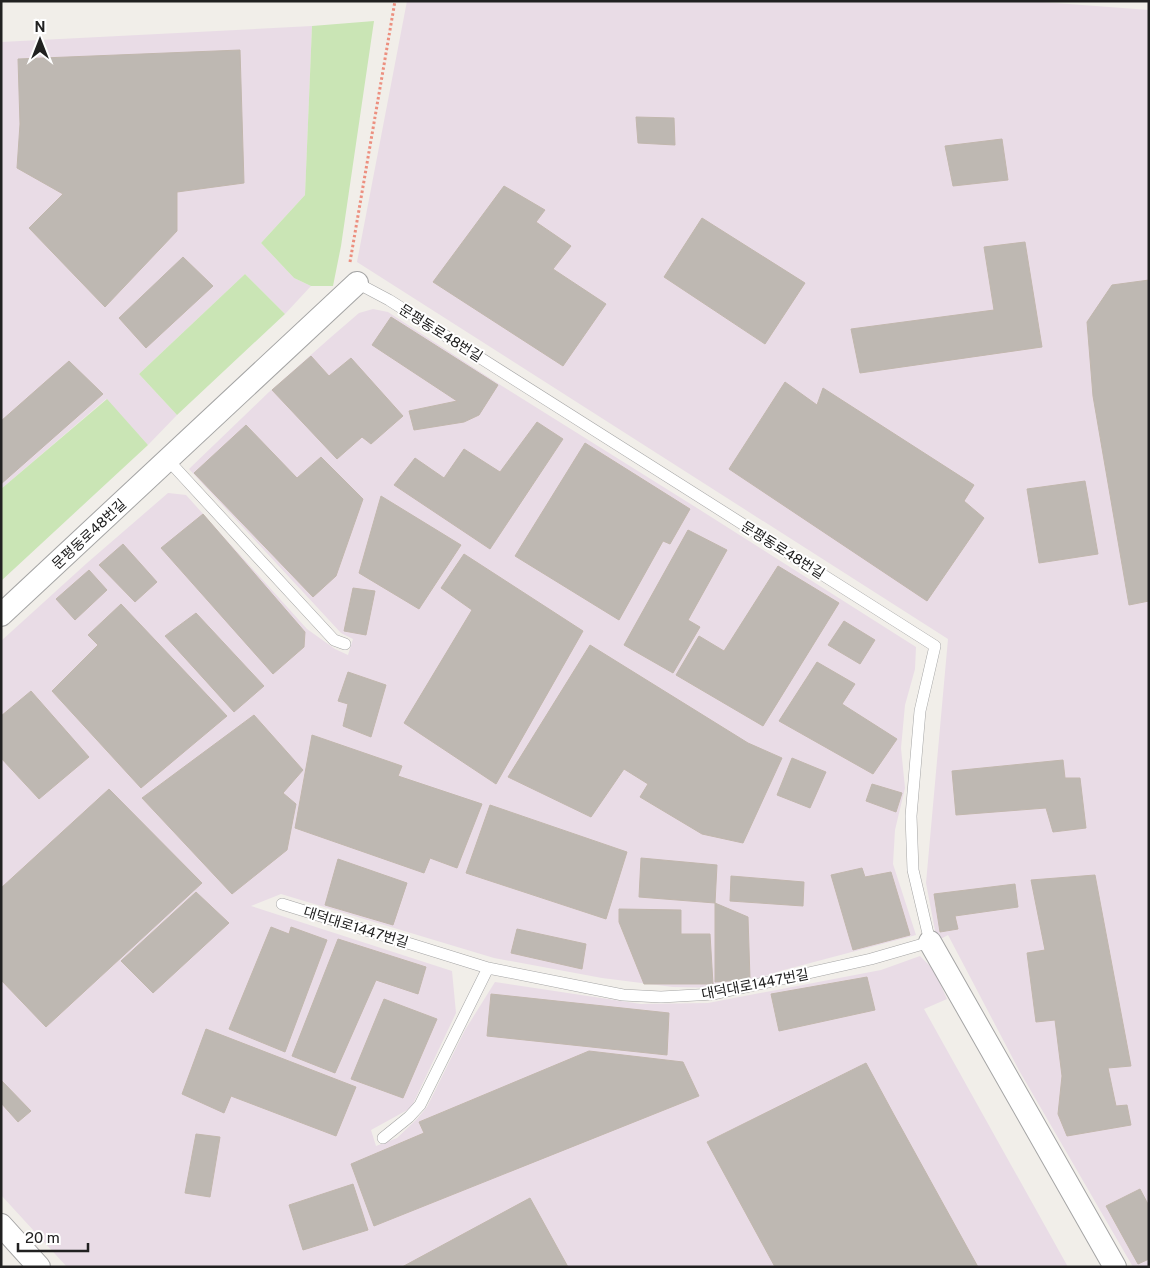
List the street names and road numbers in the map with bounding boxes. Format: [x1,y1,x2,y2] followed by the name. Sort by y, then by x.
[396,301,486,365] street label: 문평동로48번길
[49,496,129,572] street label: 문평동로48번길
[738,518,828,582] street label: 문평동로48번길
[302,903,410,951] street label: 대덕대로1447번길
[700,966,810,1002] street label: 대덕대로1447번길

